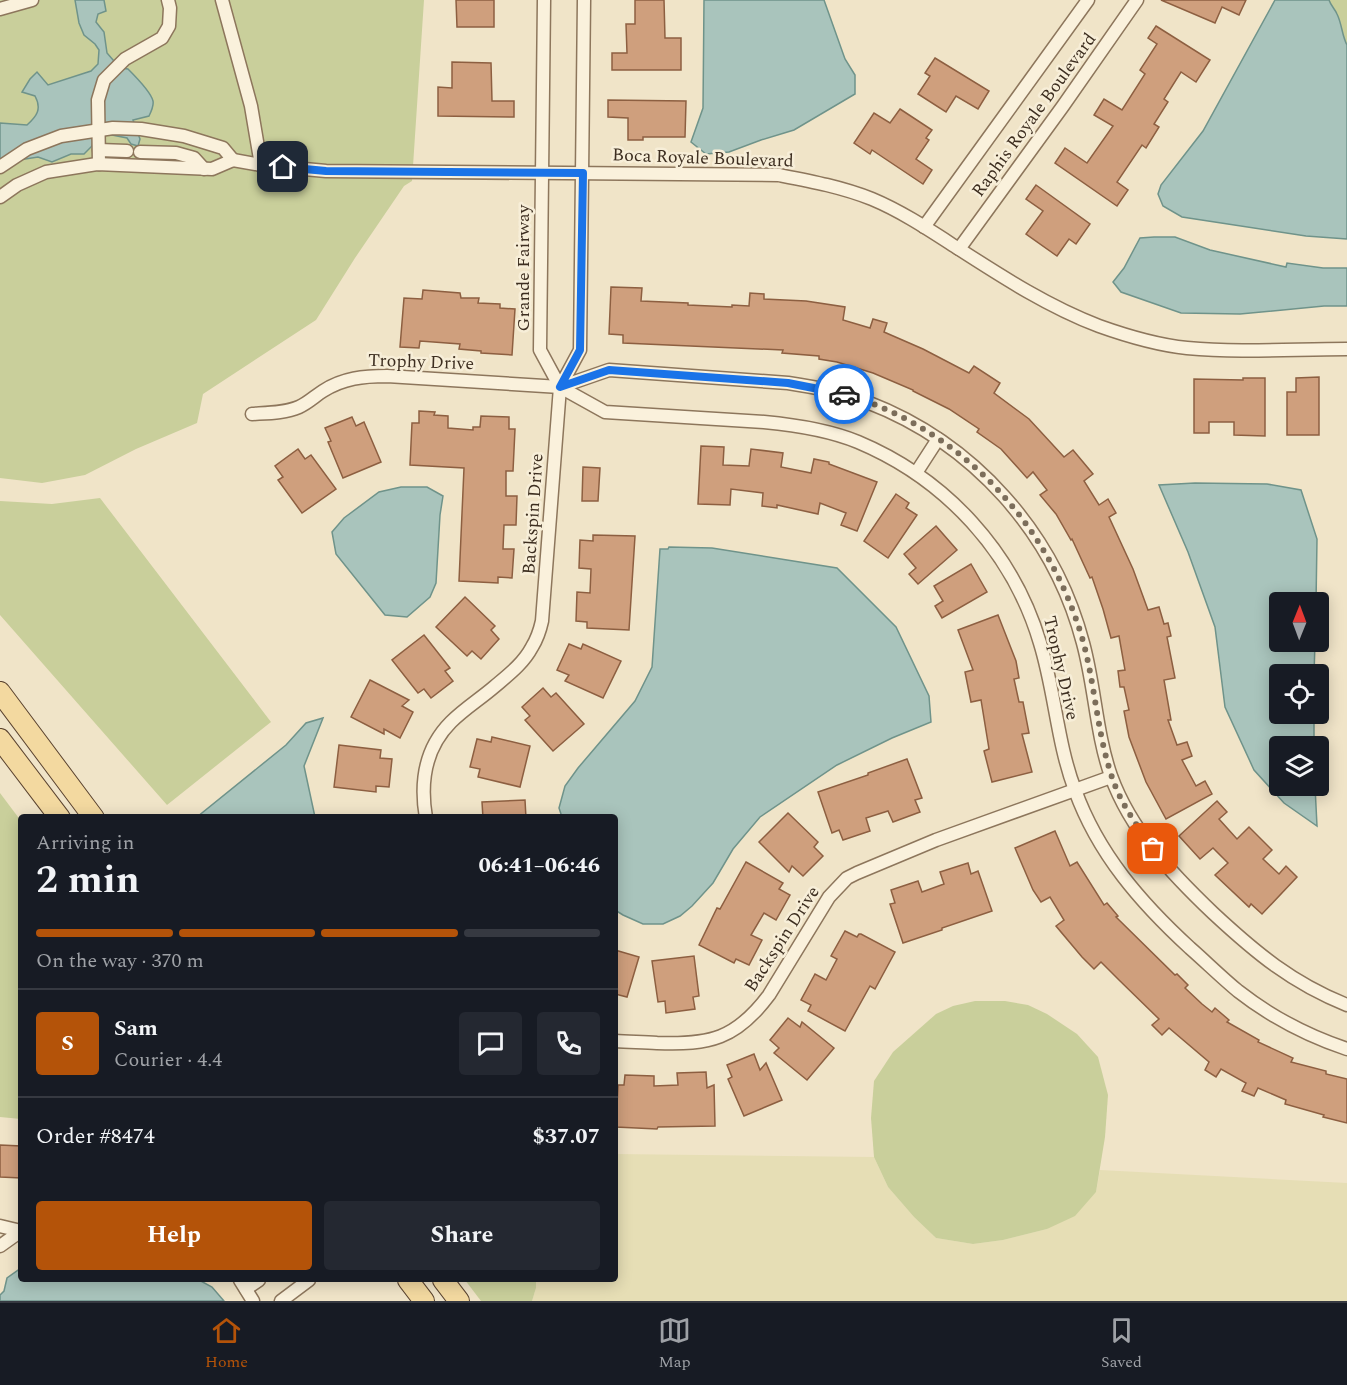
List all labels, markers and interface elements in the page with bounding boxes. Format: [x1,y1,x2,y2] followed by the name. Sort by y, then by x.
[965,27,1103,203] street label: Raphis Royale Boulevard
[257,141,308,192] pin
[612,141,794,175] street label: Boca Royale Boulevard
[266,150,299,183] icon: home
[510,203,537,331] street label: Grande Fairway
[367,347,475,377] street label: Trophy Drive
[814,364,874,424] courier
[828,378,861,411] icon: car
[515,452,551,576] street label: Backspin Drive
[1269,592,1329,652] north arrow
[1269,592,1329,796] map controls
[1036,613,1086,723] street label: Trophy Drive
[1269,664,1329,724] button: locate
[1269,736,1329,796] button: layers
[1127,823,1178,874] pin
[36,828,134,858] text: Arriving in
[1136,832,1169,865] icon: bag
[478,849,600,882] text: 06:41–06:46
[36,851,140,910] text: 2 min
[738,881,826,997] street label: Backspin Drive
[36,946,204,976] text: On the way · 370 m
[114,1012,158,1045] text: Sam
[459,1012,522,1075] button: chat
[537,1012,600,1075] button: phone
[61,1027,74,1060] text: S
[114,1045,222,1075] text: Courier · 4.4
[36,1120,155,1153] text: Order #8474
[532,1120,600,1153] text: $37.07
[36,1201,312,1270] button: Help
[324,1201,600,1270] button: Share
[205,1314,248,1374] tab: Home
[658,1314,691,1374] tab: Map
[1101,1314,1142,1374] tab: Saved

